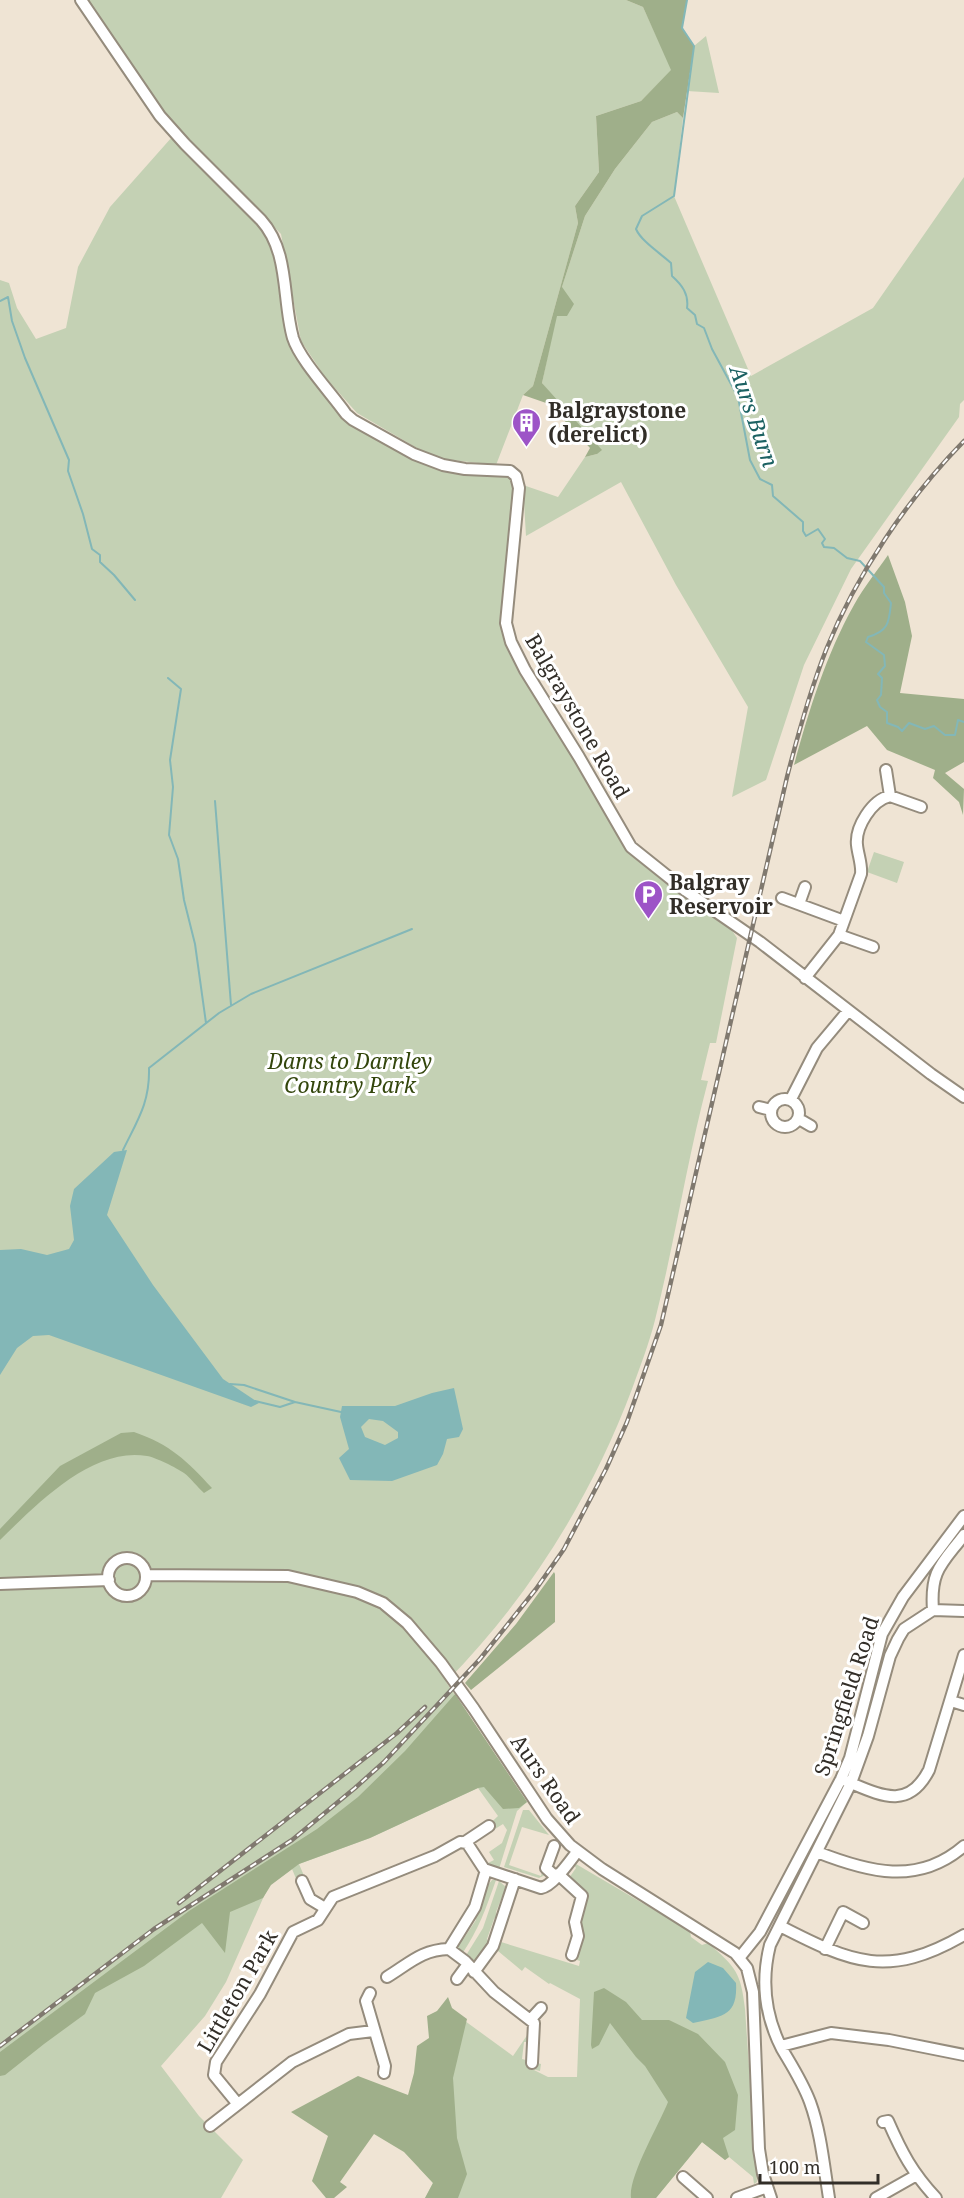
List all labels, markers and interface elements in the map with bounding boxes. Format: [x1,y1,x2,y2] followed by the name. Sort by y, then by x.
[723,359,786,471] water label: Aurs Burn
[548,396,686,448] place label: Balgraystone (derelict)
[511,406,543,448] building icon: Balgraystone (derelict)
[519,628,637,804] street label: Balgraystone Road
[669,868,773,920] place label: Balgray Reservoir
[632,878,664,920] parking icon: Balgray Reservoir
[267,1047,432,1099] park label: Dams to Darnley Country Park
[807,1612,885,1779] street label: Springfield Road
[505,1729,587,1829] street label: Aurs Road
[190,1924,284,2058] street label: Littleton Park
[760,2147,878,2185] scale bar
[769,2155,821,2179] text: 100 m

